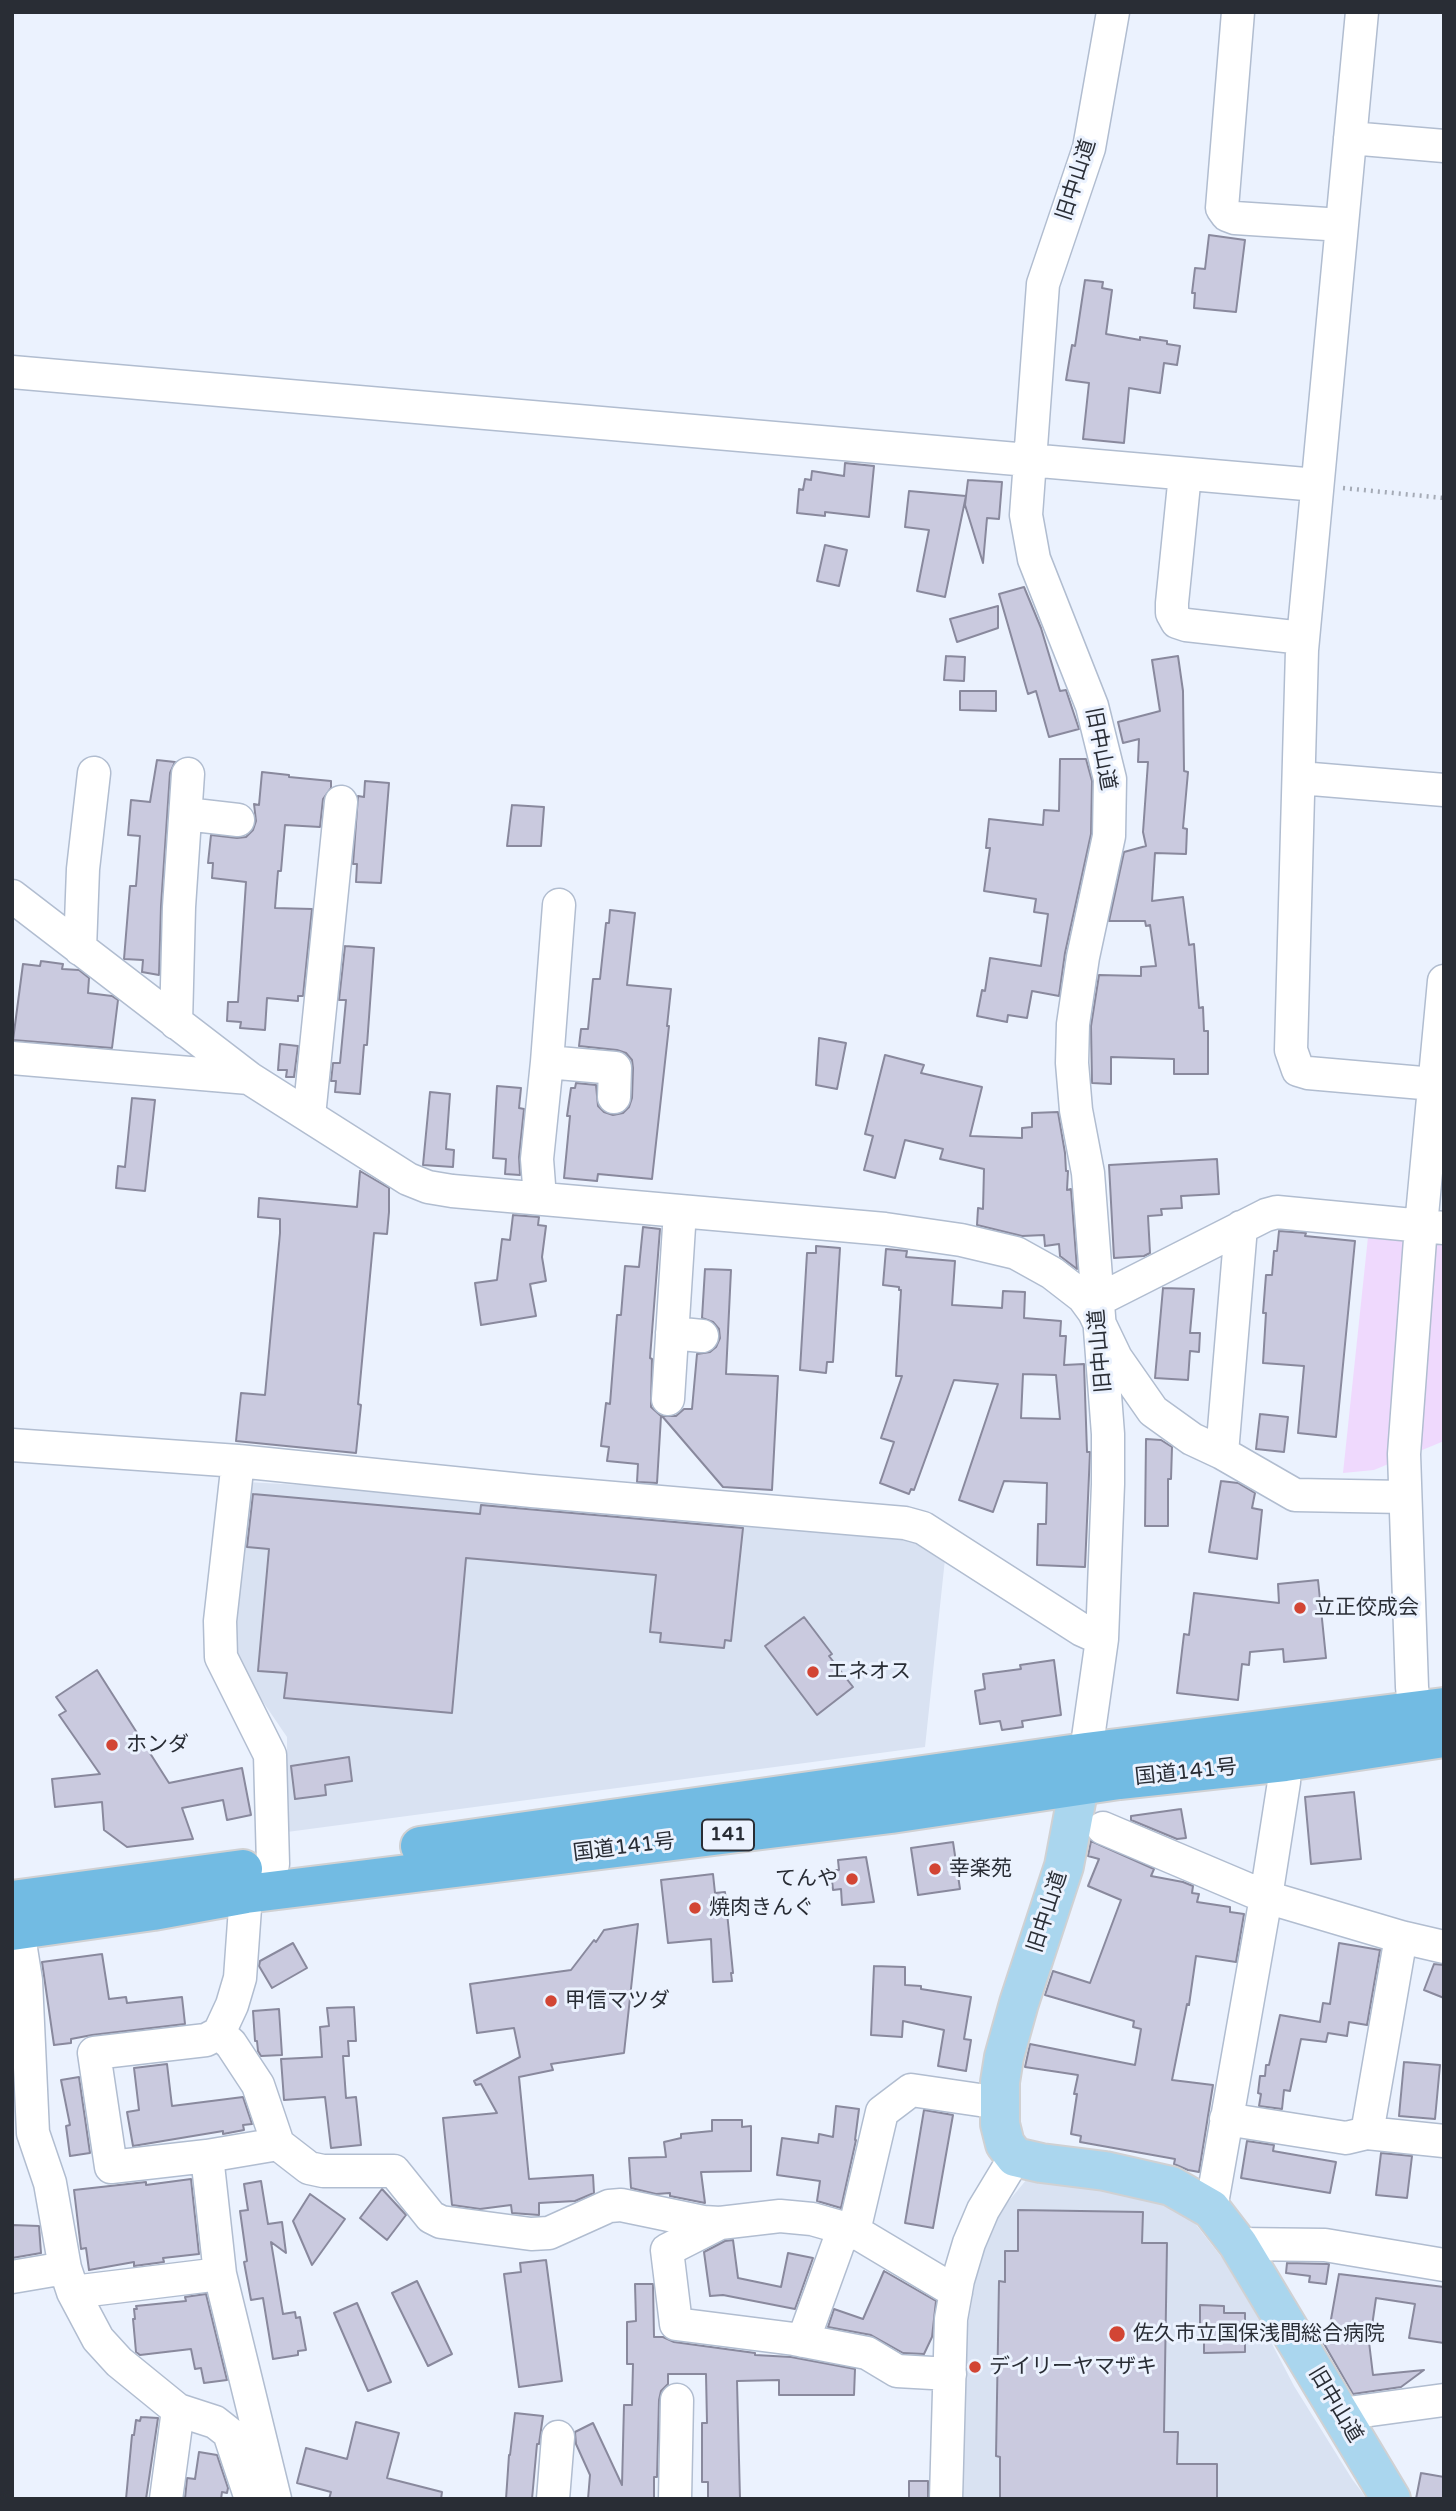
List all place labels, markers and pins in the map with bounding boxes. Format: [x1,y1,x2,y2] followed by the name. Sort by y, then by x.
[1314,1595,1419,1621] place label: 立正佼成会
[1292,1600,1308,1616] marker: 立正佼成会
[827,1659,911,1685] place label: エネオス
[805,1664,821,1680] marker: エネオス
[126,1732,189,1758] place label: ホンダ
[104,1737,120,1753] marker: ホンダ
[949,1856,1012,1882] place label: 幸楽苑
[927,1861,943,1877] marker: 幸楽苑
[775,1866,838,1892] place label: てんや
[844,1871,860,1887] marker: てんや
[709,1895,814,1921] place label: 焼肉きんぐ
[687,1900,703,1916] marker: 焼肉きんぐ
[565,1988,670,2014] place label: 甲信マツダ
[543,1993,559,2009] marker: 甲信マツダ
[1133,2321,1385,2347] place label: 佐久市立国保浅間総合病院
[1107,2324,1127,2344] marker: 佐久市立国保浅間総合病院
[989,2354,1157,2380] place label: デイリーヤマザキ
[967,2359,983,2375] marker: デイリーヤマザキ

